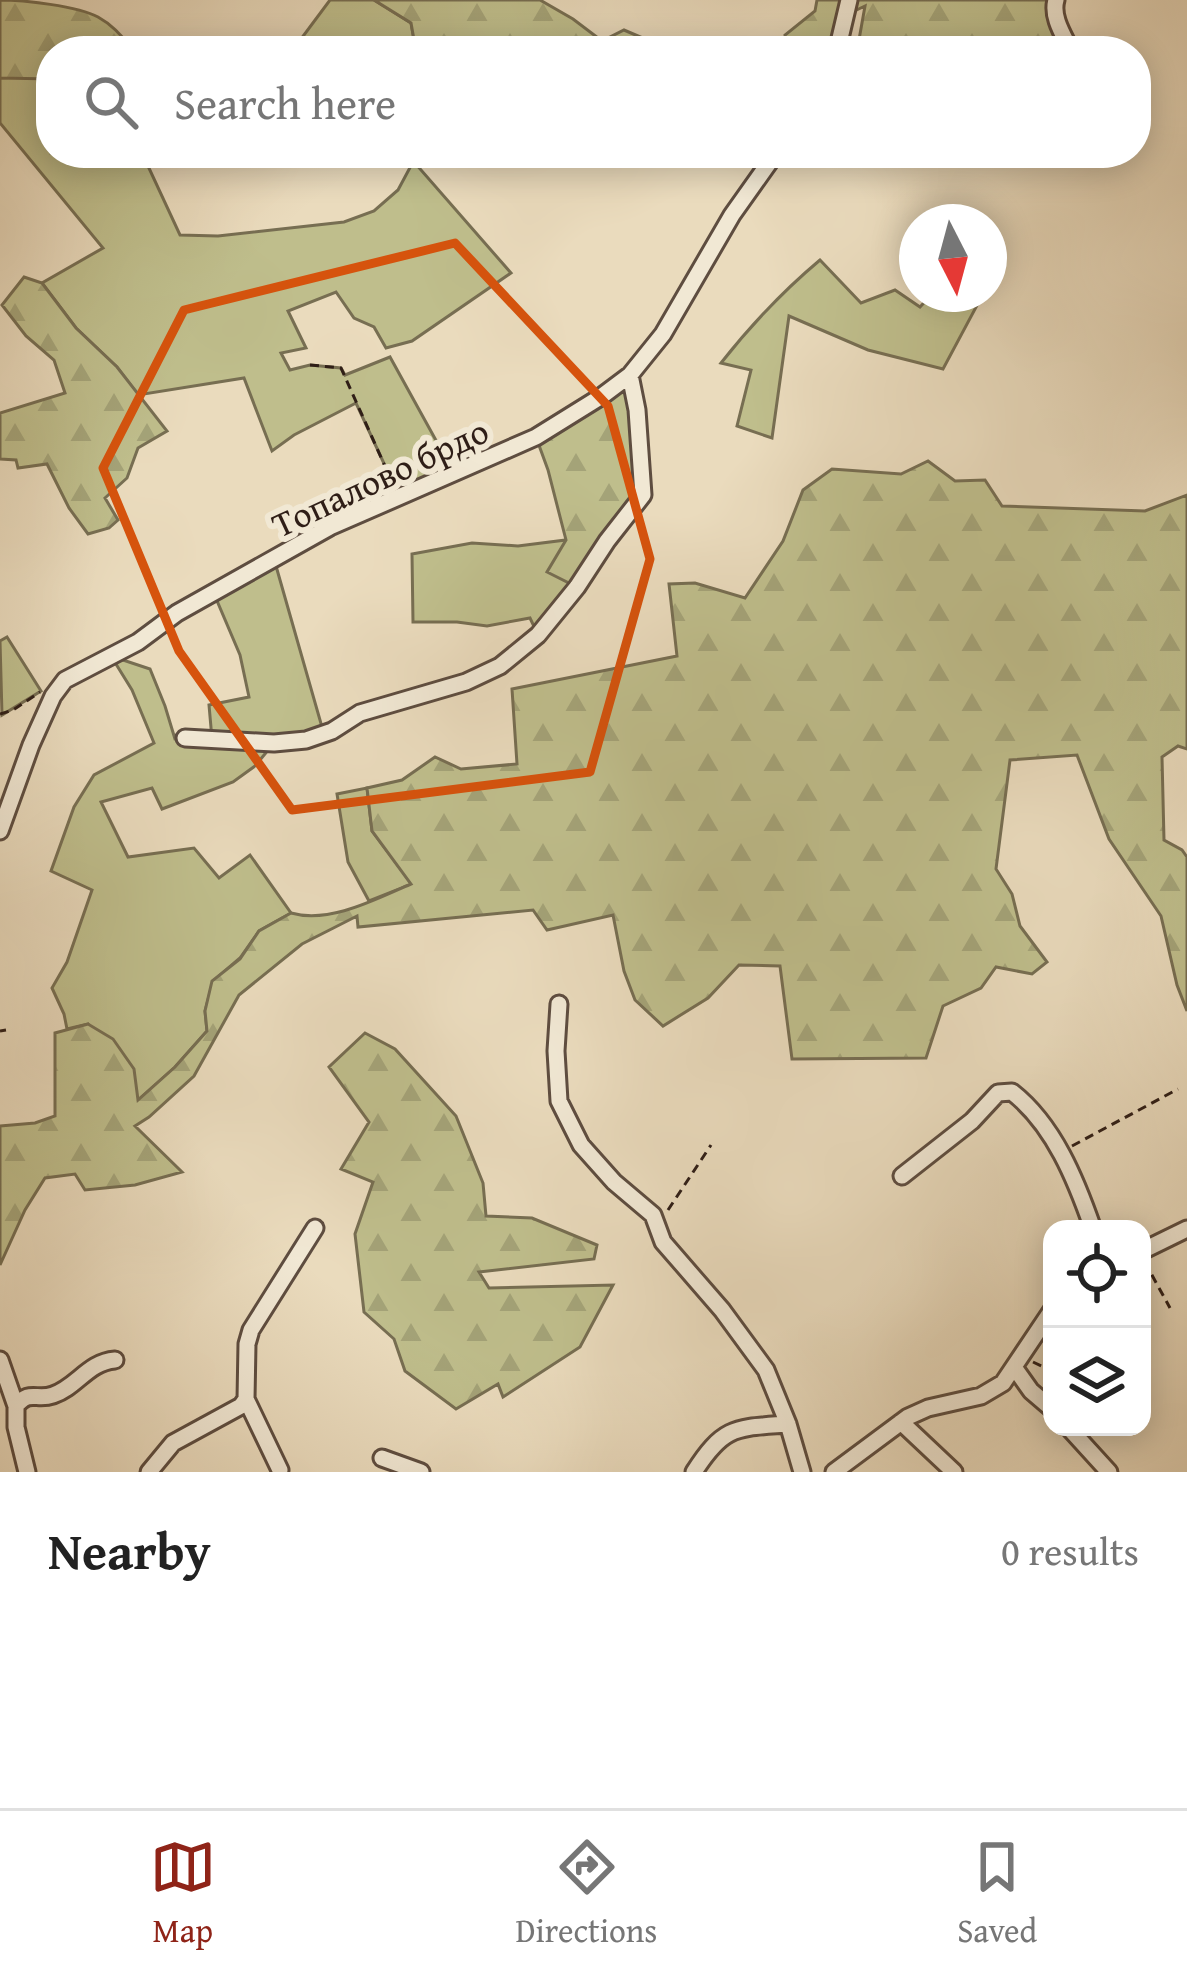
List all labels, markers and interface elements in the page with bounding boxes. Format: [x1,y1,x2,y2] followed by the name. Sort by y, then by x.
[36,36,1151,168] search box
[78,69,144,135] icon: search
[174,70,396,135] text: Search here
[899,204,1007,312] north arrow
[263,403,497,550] street label: Топалово брдо
[1043,1220,1151,1436] map controls
[1043,1220,1151,1328] button: locate
[1043,1328,1151,1436] button: layers
[48,1513,211,1588] text: Nearby
[1001,1522,1139,1579] text: 0 results
[150,1834,216,1954] tab: Map
[516,1834,657,1954] tab: Directions
[957,1834,1037,1954] tab: Saved

